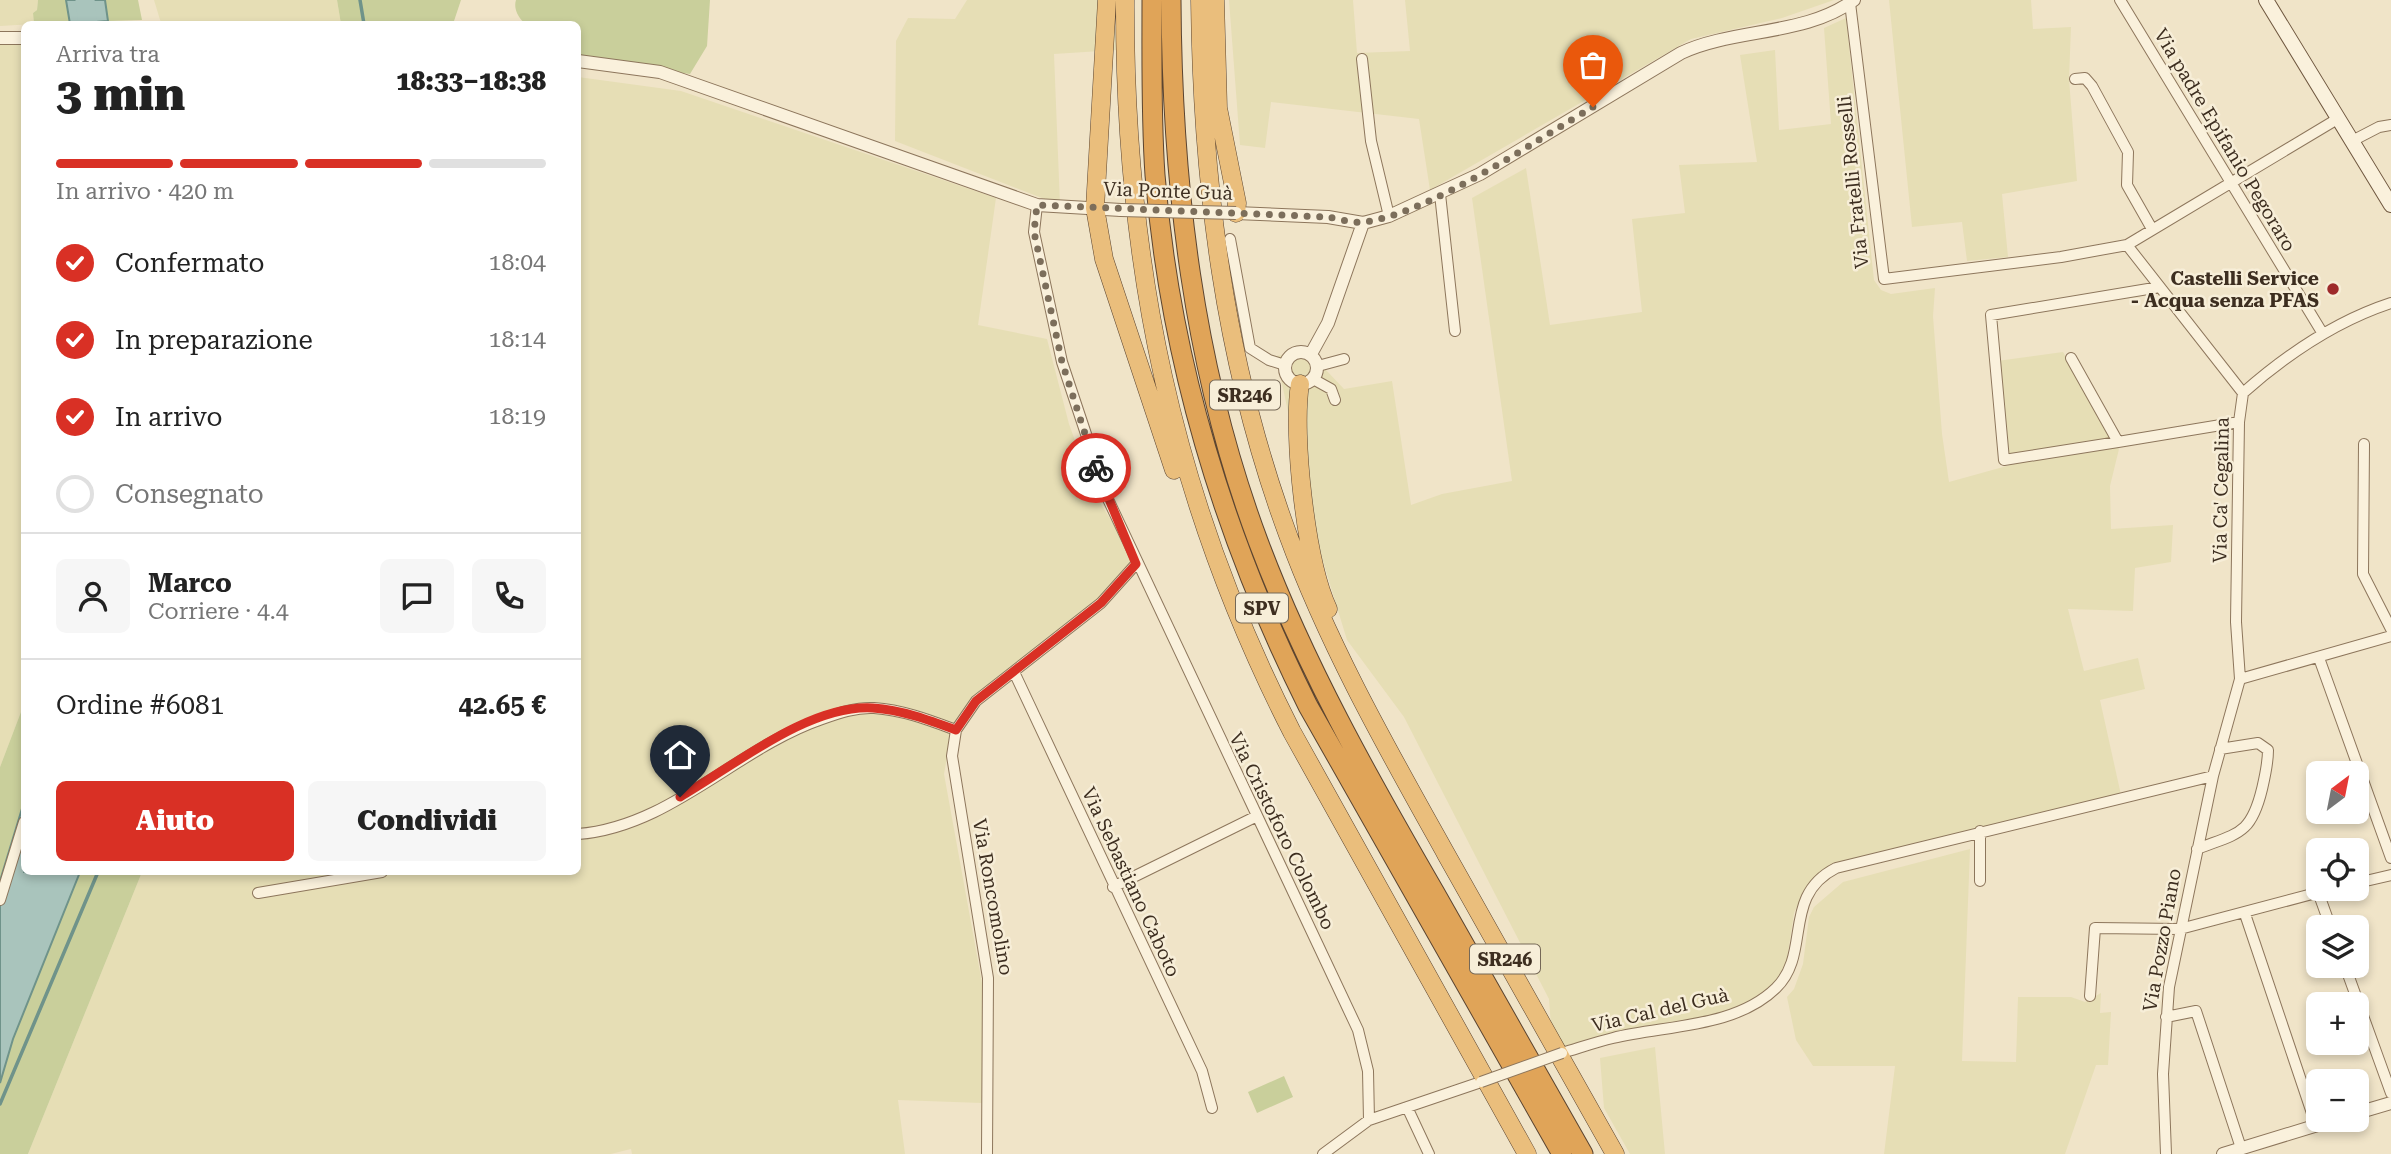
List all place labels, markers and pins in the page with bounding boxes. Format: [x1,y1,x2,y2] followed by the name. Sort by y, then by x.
[1563,35,1623,107] pin
[2131,267,2319,312] place label: Castelli Service - Acqua senza PFAS
[2325,281,2341,297] marker: Castelli Service - Acqua senza PFAS
[650,725,710,797] pin

